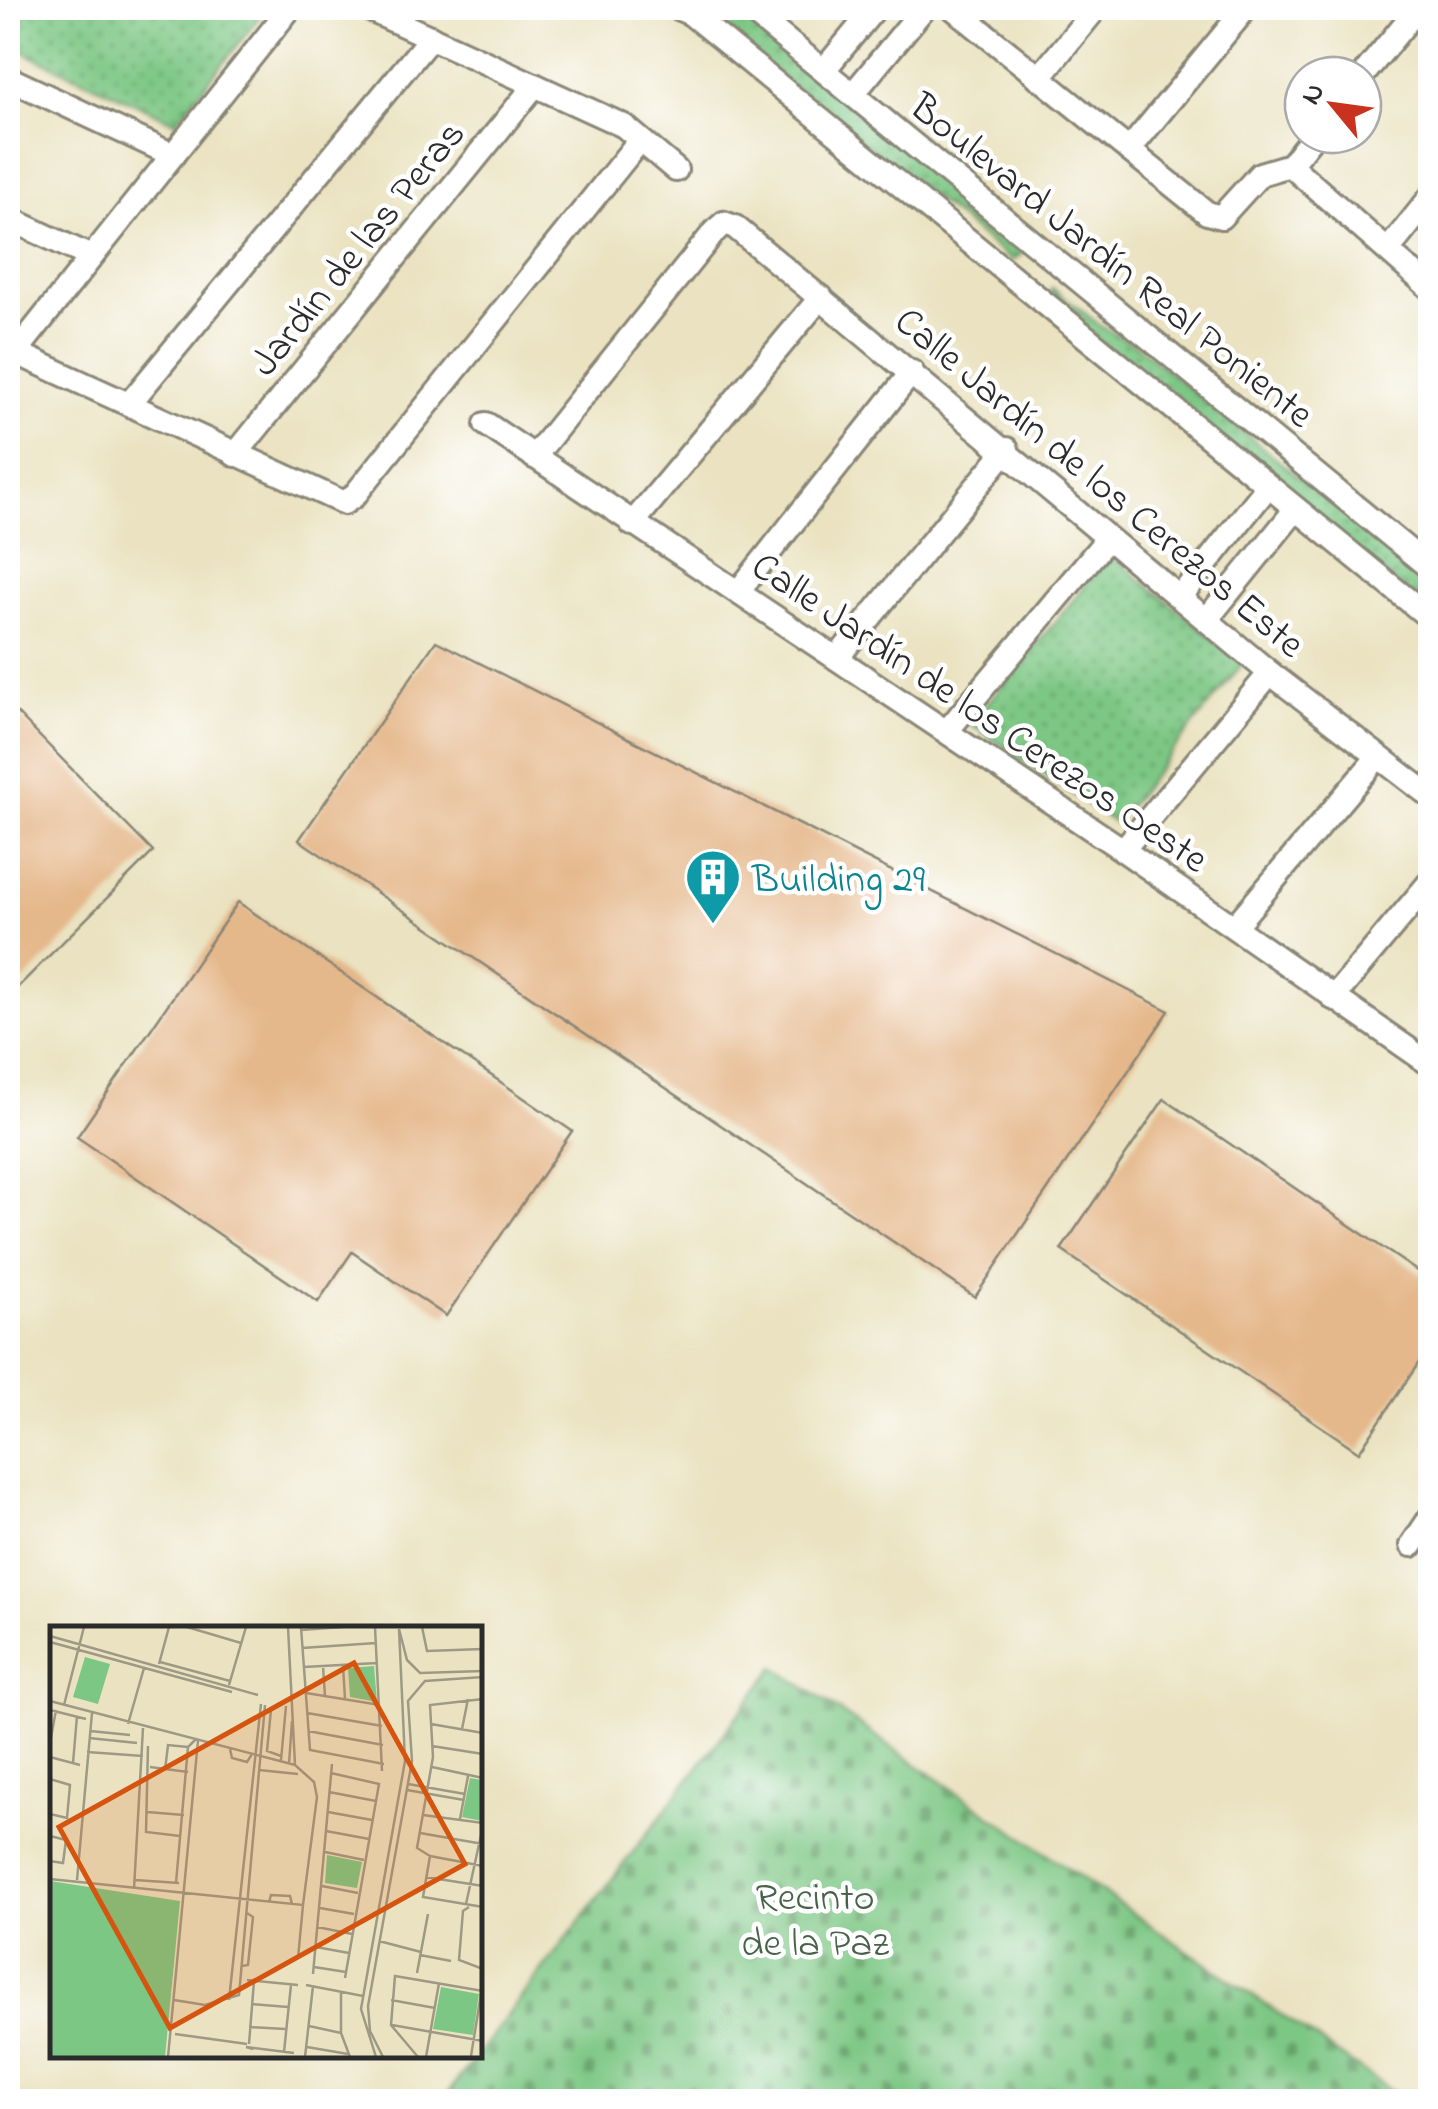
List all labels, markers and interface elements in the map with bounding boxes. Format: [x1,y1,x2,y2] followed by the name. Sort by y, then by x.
[1283,55,1383,155] north arrow
[1292,76,1337,113] text: N
[894,80,1325,445] street label: Boulevard Jardín Real Poniente
[237,109,482,391] street label: Jardín de las Peras
[880,295,1316,674] street label: Calle Jardín de los Cerezos Este
[738,539,1219,890] street label: Calle Jardín de los Cerezos Oeste
[683,847,743,926] building icon: Building 29
[751,852,925,911] place label: Building 29
[50,1626,482,2059] inset map
[741,1870,889,1975] park label: Recinto de la Paz

